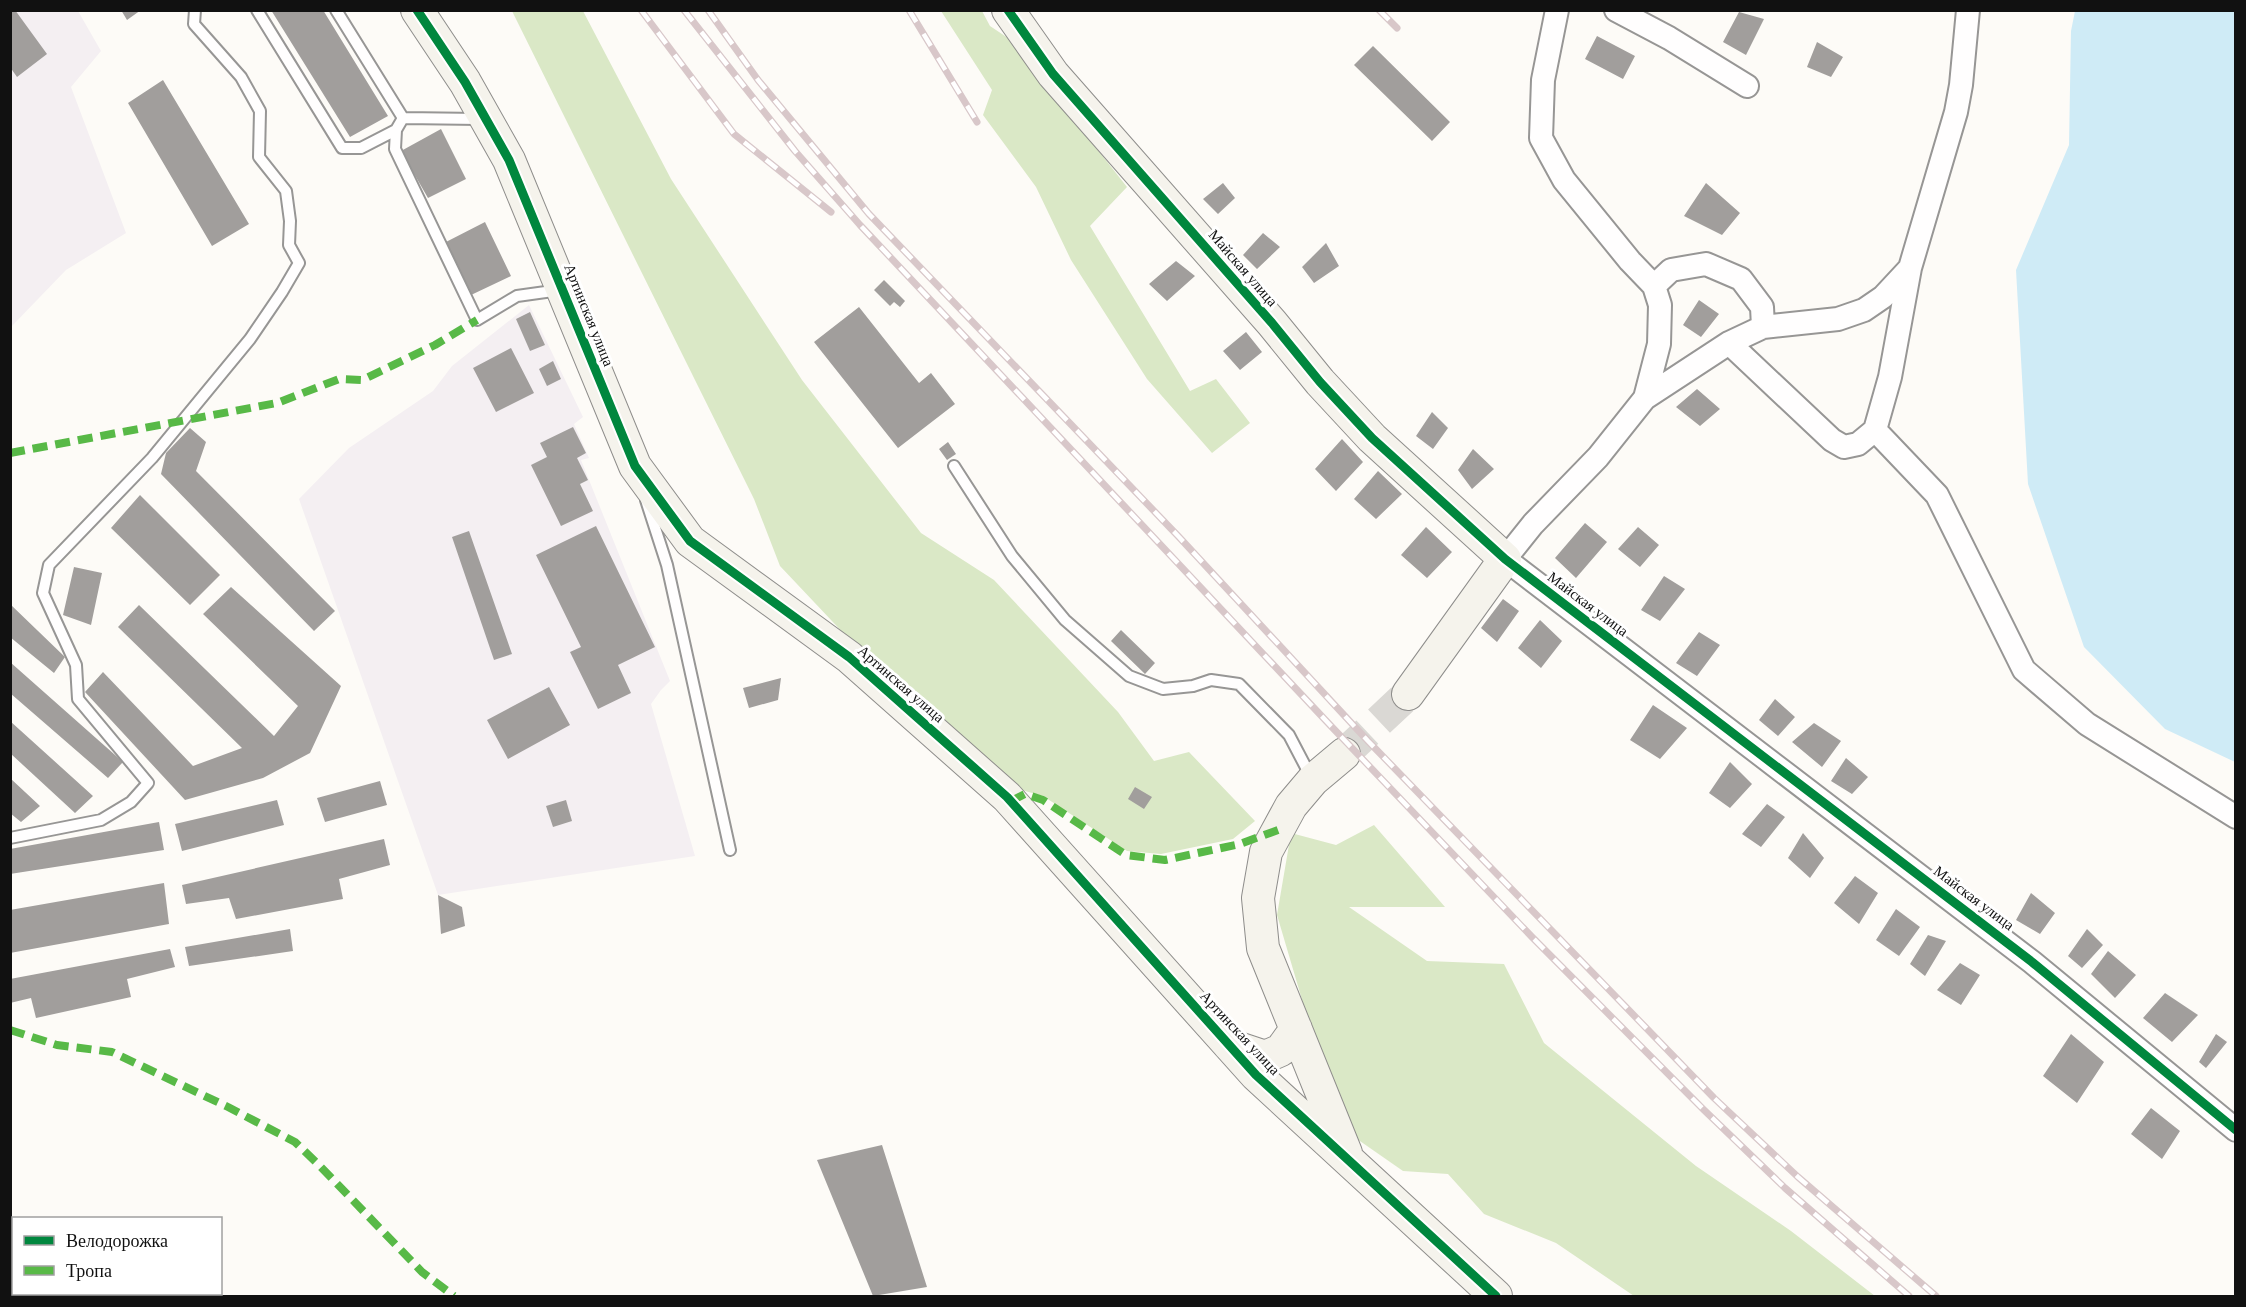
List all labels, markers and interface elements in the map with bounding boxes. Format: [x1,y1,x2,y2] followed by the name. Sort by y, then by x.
[1205,226,1281,310] street label: Майская улица
[561,262,617,369] street label: Артинская улица
[1545,569,1631,640] street label: Майская улица
[855,642,948,726] street label: Артинская улица
[1931,863,2017,934] street label: Майская улица
[1197,988,1283,1078] street label: Артинская улица
[12,1217,222,1295] legend
[66,1231,168,1251] text: Велодорожка
[66,1261,112,1281] text: Тропа

